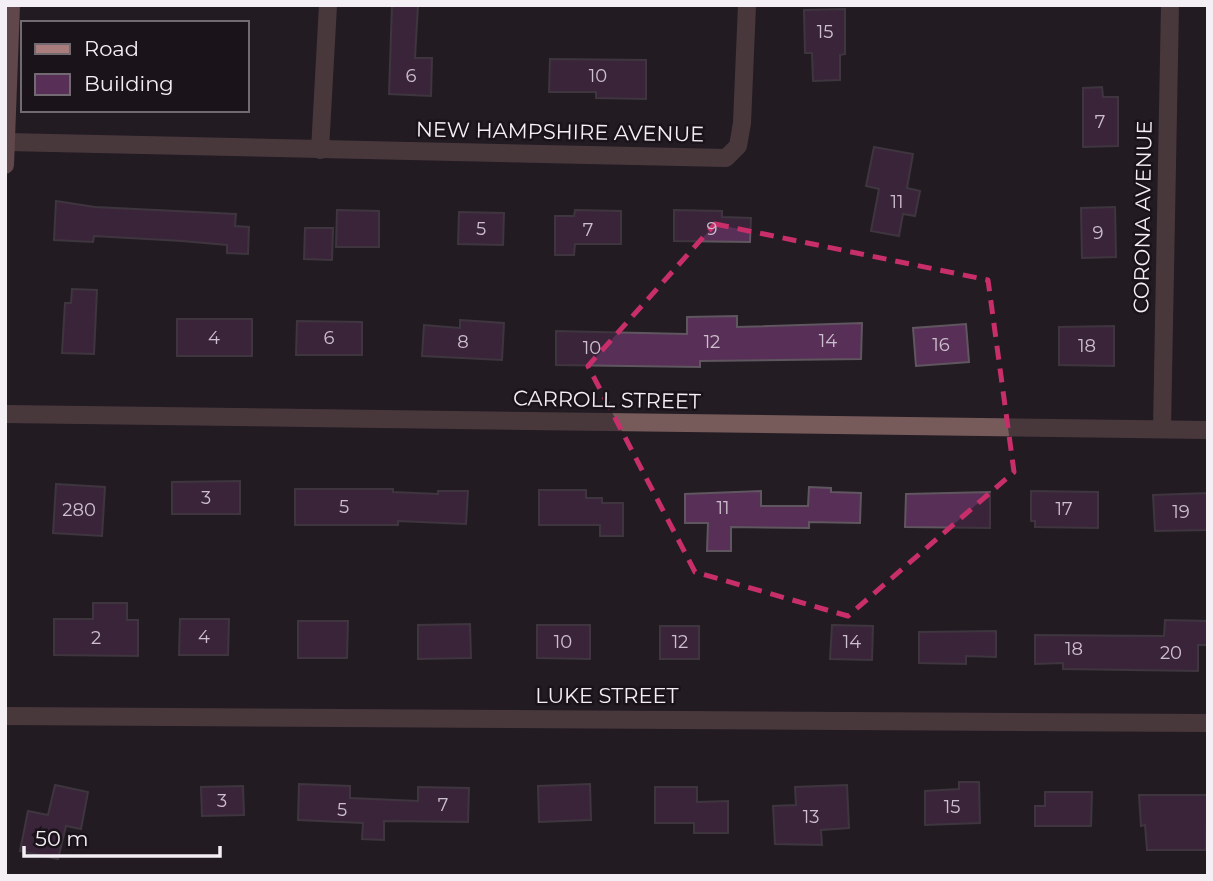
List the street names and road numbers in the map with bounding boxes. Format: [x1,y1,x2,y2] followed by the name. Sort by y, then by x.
[416,116,704,147] street label: NEW HAMPSHIRE AVENUE
[1128,120,1157,314] street label: CORONA AVENUE
[513,385,701,414] street label: CARROLL STREET
[535,683,679,708] street label: LUKE STREET

